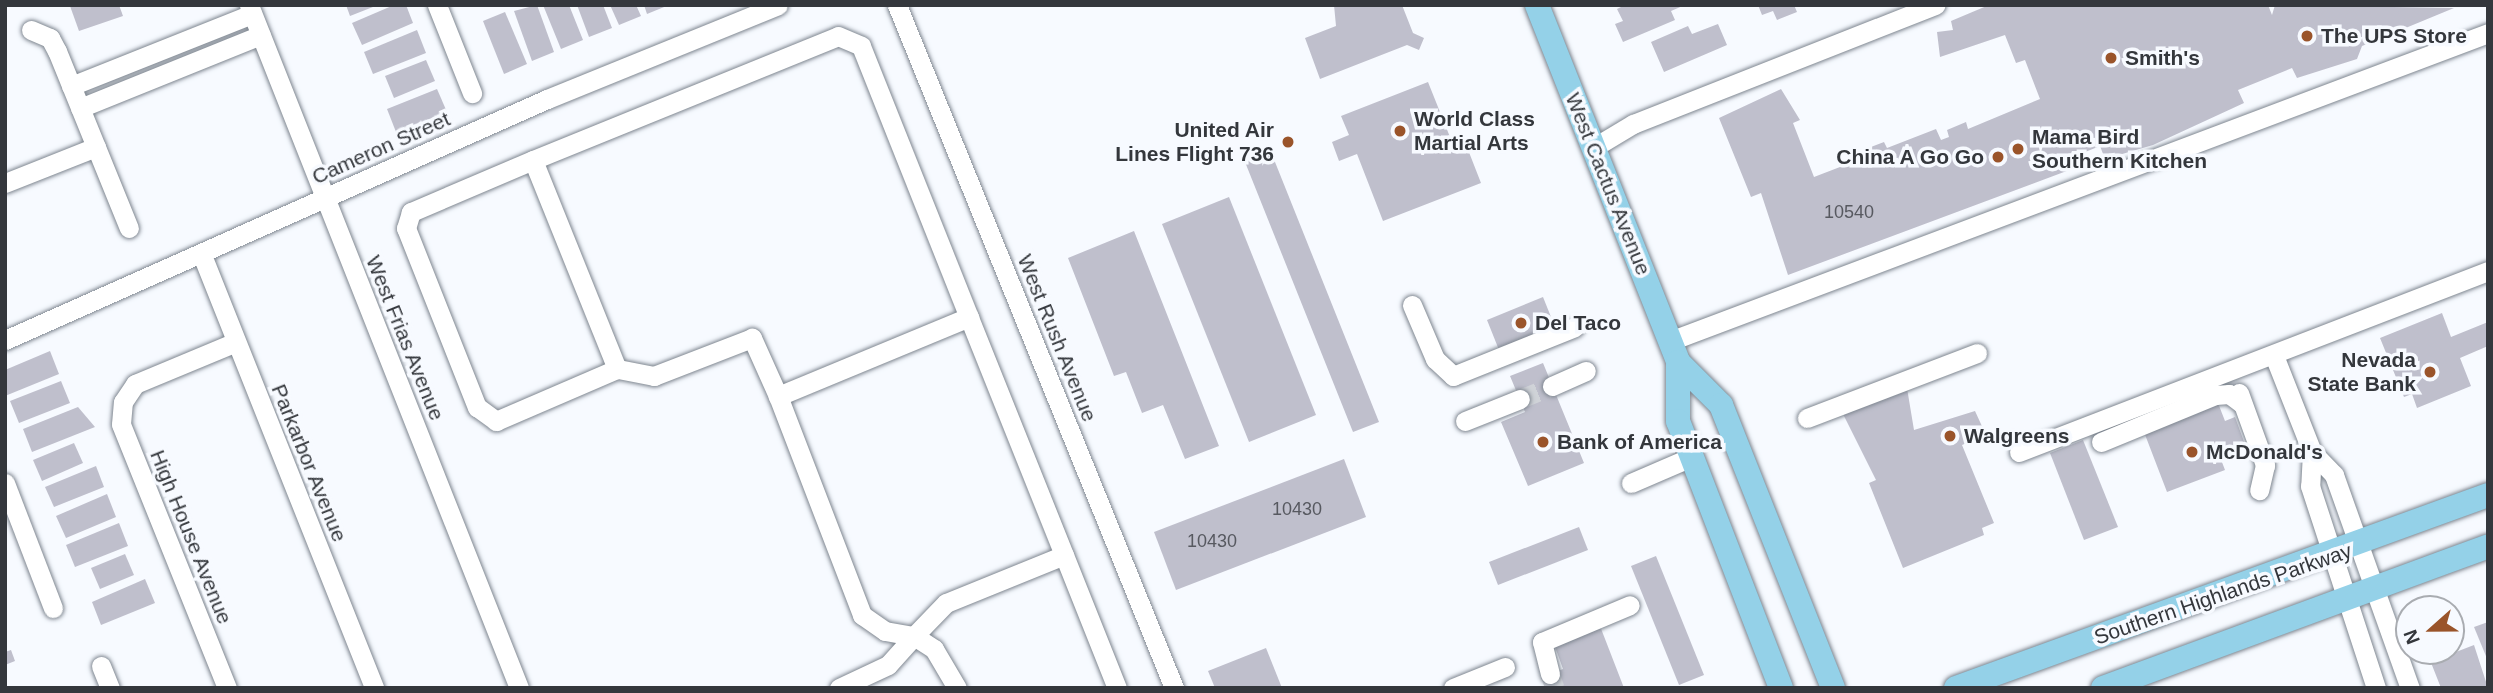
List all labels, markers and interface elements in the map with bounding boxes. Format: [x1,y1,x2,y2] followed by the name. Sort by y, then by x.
[2321,23,2467,49] place label: The UPS Store
[2299,28,2315,44] marker: The UPS Store
[2125,45,2200,71] place label: Smith's
[2103,50,2119,66] marker: Smith's
[1560,89,1656,279] street label: West Cactus Avenue
[308,106,454,190] street label: Cameron Street
[1414,106,1535,156] place label: World Class Martial Arts
[1115,117,1274,167] place label: United Air Lines Flight 736
[1392,123,1408,139] marker: World Class Martial Arts
[2032,124,2207,174] place label: Mama Bird Southern Kitchen
[1280,134,1296,150] marker: United Air Lines Flight 736
[2010,141,2026,157] marker: Mama Bird Southern Kitchen
[1835,144,1984,170] place label: China A Go Go
[1990,149,2006,165] marker: China A Go Go
[1824,201,1874,223] house number: 10540
[1012,250,1102,426] street label: West Rush Avenue
[360,251,450,425] street label: West Frias Avenue
[1535,310,1621,336] place label: Del Taco
[1513,315,1529,331] marker: Del Taco
[2307,347,2416,397] place label: Nevada State Bank
[2422,364,2438,380] marker: Nevada State Bank
[266,380,352,546] street label: Parkarbor Avenue
[1964,423,2069,449] place label: Walgreens
[1942,428,1958,444] marker: Walgreens
[1557,429,1723,455] place label: Bank of America
[1535,434,1551,450] marker: Bank of America
[2206,439,2323,465] place label: McDonald's
[2184,444,2200,460] marker: McDonald's
[144,446,238,628] street label: High House Avenue
[1272,498,1322,520] house number: 10430
[1187,530,1237,552] house number: 10430
[2091,538,2355,650] street label: Southern Highlands Parkway
[2395,595,2465,665] north arrow
[2400,627,2424,647] text: N

